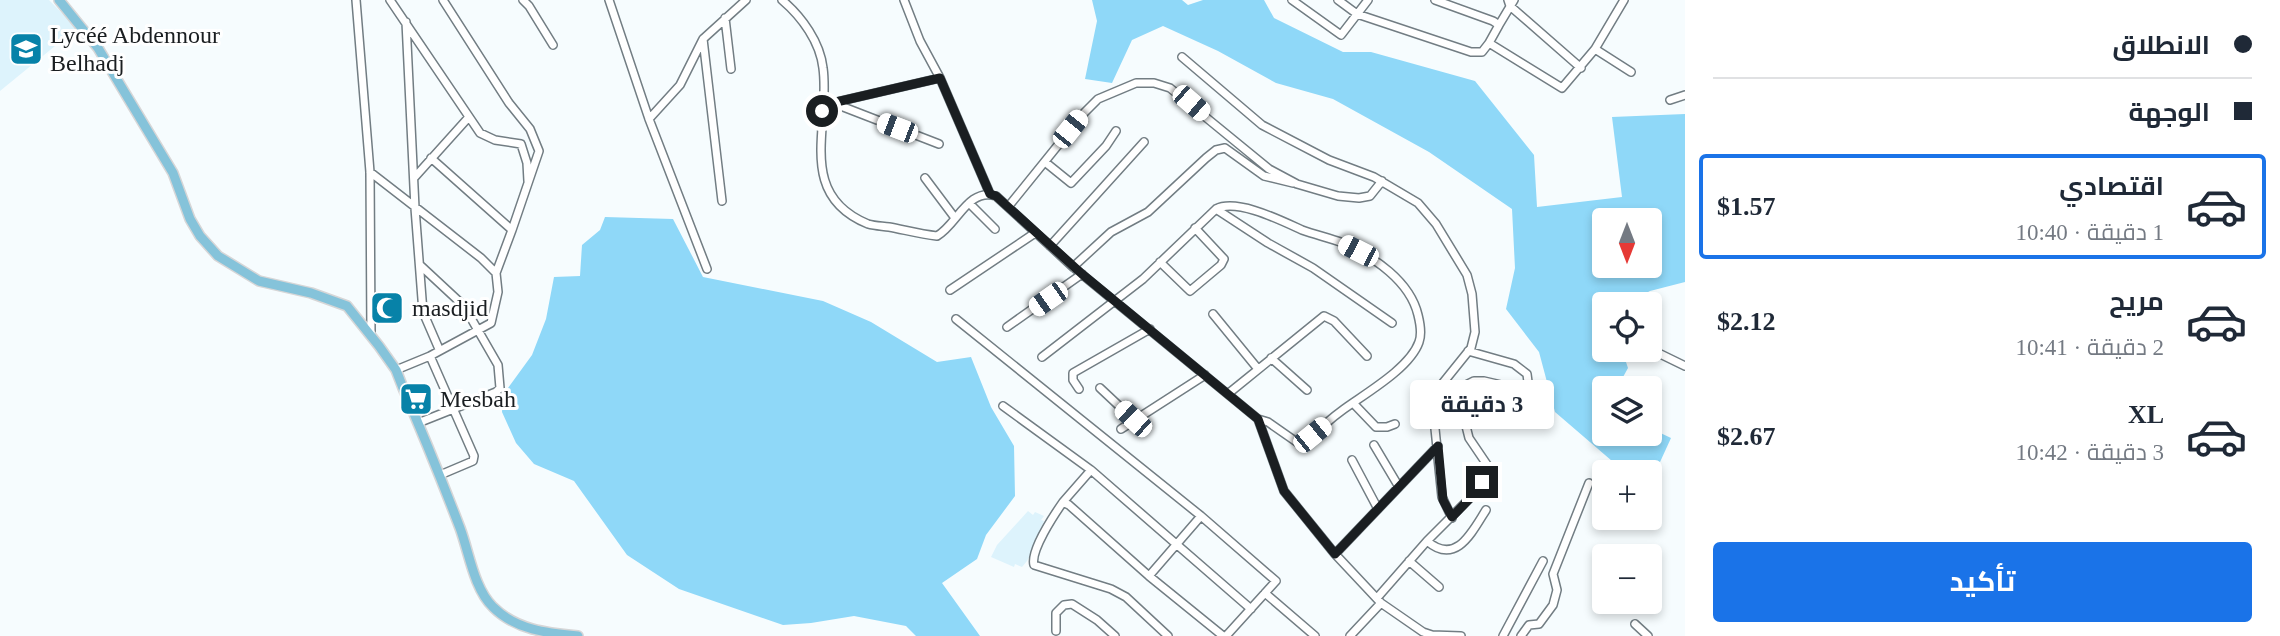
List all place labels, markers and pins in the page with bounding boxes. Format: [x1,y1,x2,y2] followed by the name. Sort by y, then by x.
[50,22,220,76] place label: Lycéé Abdennour Belhadj
[7,30,45,68] school or university icon: Lycéé Abdennour Belhadj
[368,289,406,327] mosque icon: masdjid
[412,295,488,321] place label: masdjid
[397,380,435,418] supermarket icon: Mesbah
[440,386,516,412] place label: Mesbah

